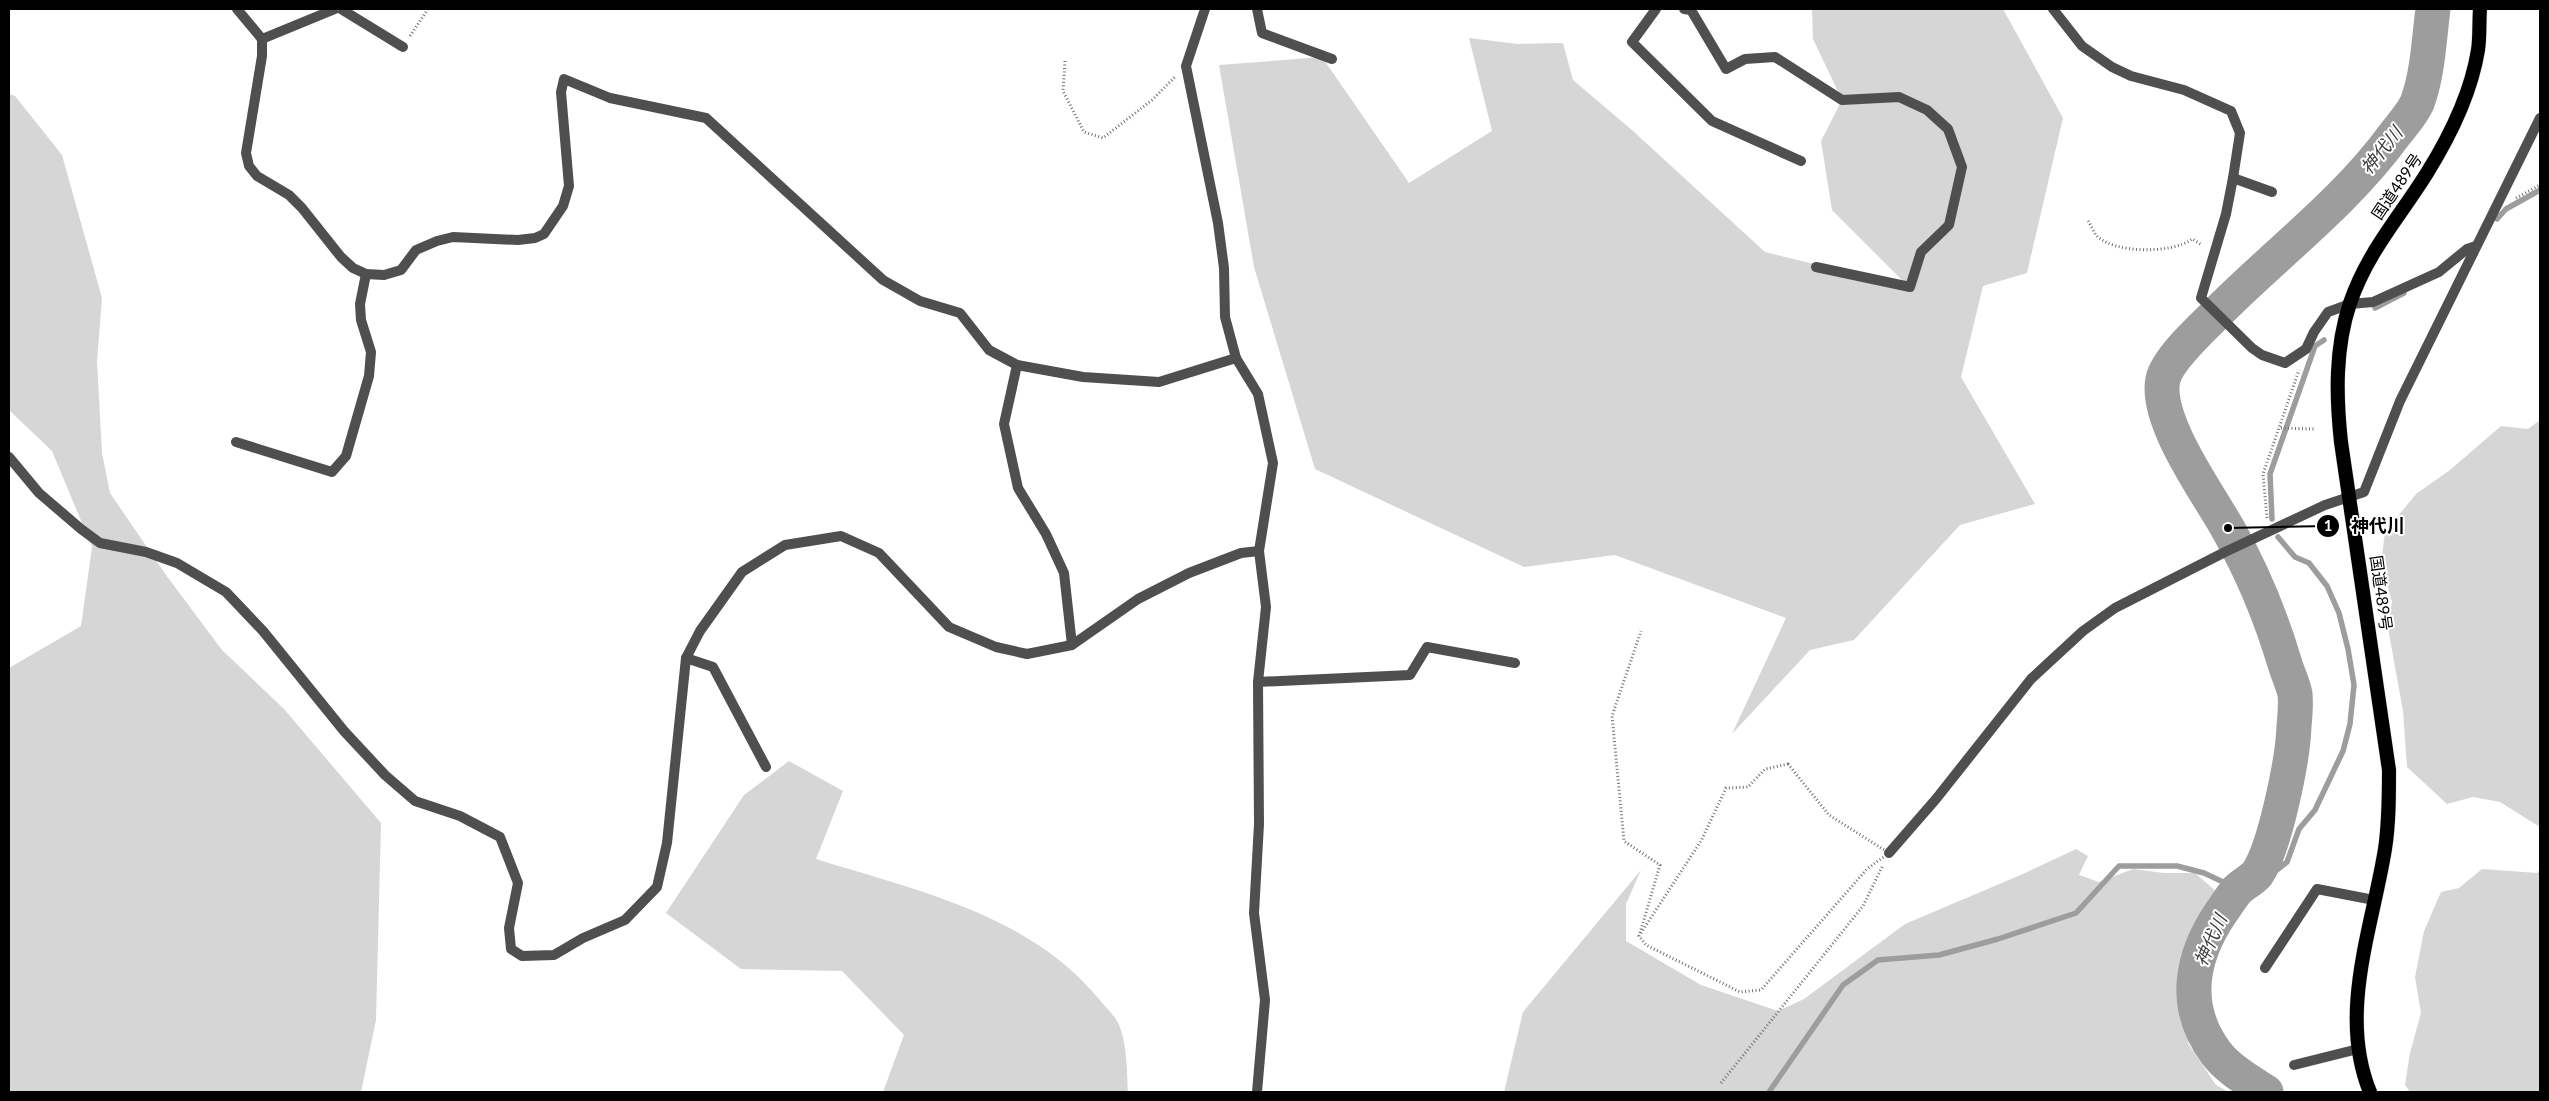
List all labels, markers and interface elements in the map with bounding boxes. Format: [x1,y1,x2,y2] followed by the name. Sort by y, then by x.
[2355,121,2408,178] water label: 神代川
[2367,149,2425,223] street label: 国道489号
[2316,509,2415,542] callout: 神代川
[2351,514,2405,536] text: 神代川
[2324,516,2332,534] text: 1
[2367,554,2397,632] street label: 国道489号
[2189,909,2232,969] water label: 神代川

